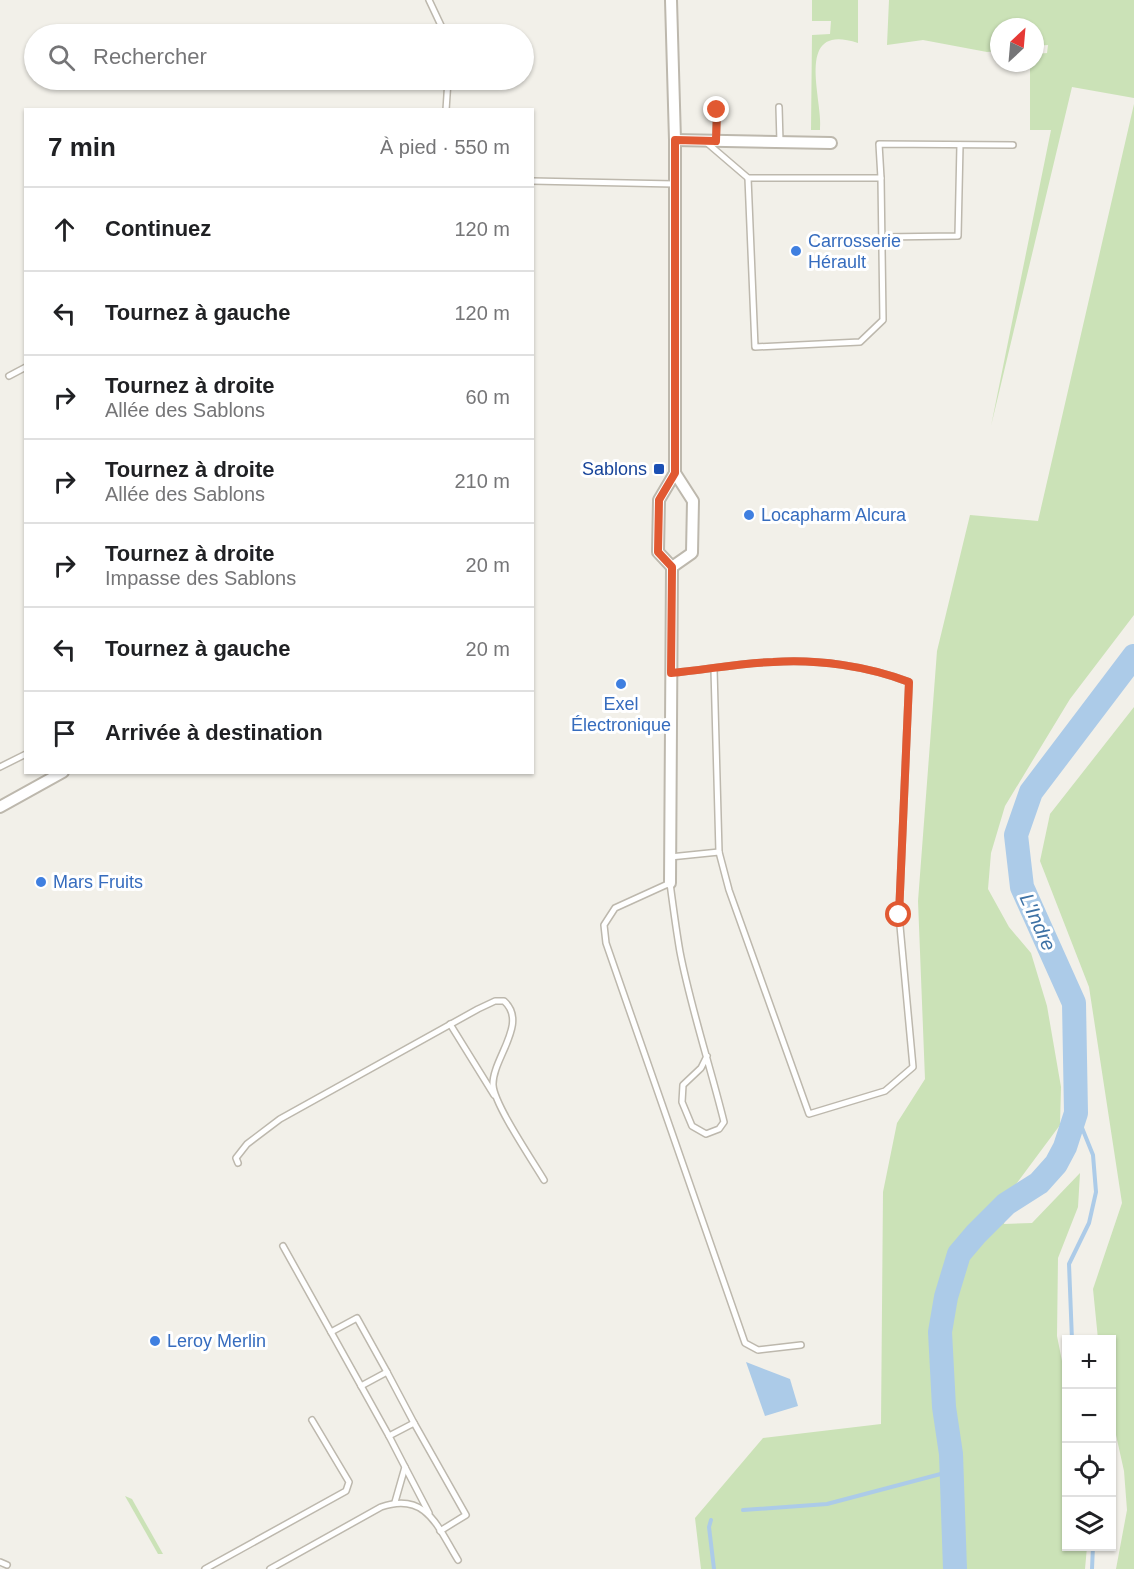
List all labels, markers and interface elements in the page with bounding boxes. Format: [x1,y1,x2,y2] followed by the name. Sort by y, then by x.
[990,18,1044,72] north arrow
[24,24,534,90] search box
[45,41,78,74] icon: search
[93,44,207,69] text: Rechercher
[703,96,729,122] route end
[48,132,116,162] text: 7 min
[380,136,510,158] text: À pied · 550 m
[48,213,81,246] icon: ahead
[105,216,211,241] text: Continuez
[454,218,510,240] text: 120 m
[808,231,901,272] place label: Carrosserie Hérault
[789,244,803,258] marker: Carrosserie Hérault
[48,297,81,330] icon: left
[105,300,290,325] text: Tournez à gauche
[454,302,510,324] text: 120 m
[105,373,275,398] text: Tournez à droite
[48,381,81,414] icon: right
[466,386,510,408] text: 60 m
[105,399,265,421] text: Allée des Sablons
[105,457,275,482] text: Tournez à droite
[582,459,647,479] place label: Sablons
[652,462,666,476] marker: Sablons
[48,465,81,498] icon: right
[454,470,510,492] text: 210 m
[105,483,265,505] text: Allée des Sablons
[761,505,907,525] place label: Locapharm Alcura
[742,508,756,522] marker: Locapharm Alcura
[105,541,275,566] text: Tournez à droite
[48,549,81,582] icon: right
[466,554,510,576] text: 20 m
[105,567,296,589] text: Impasse des Sablons
[48,633,81,666] icon: left
[105,636,290,661] text: Tournez à gauche
[466,638,510,660] text: 20 m
[614,677,628,691] marker: Exel Électronique
[571,694,671,735] place label: Exel Électronique
[48,717,81,750] icon: arrive
[105,720,323,745] text: Arrivée à destination
[53,872,143,892] place label: Mars Fruits
[34,875,48,889] marker: Mars Fruits
[1016,890,1060,954] water label: L'Indre
[885,901,911,927] route start
[167,1331,266,1351] place label: Leroy Merlin
[148,1334,162,1348] marker: Leroy Merlin
[1062,1335,1116,1551] map controls
[1062,1335,1116,1389] button: +
[1062,1389,1116,1443] button: −
[1062,1443,1116,1497] button: locate
[1062,1497,1116,1551] button: layers

